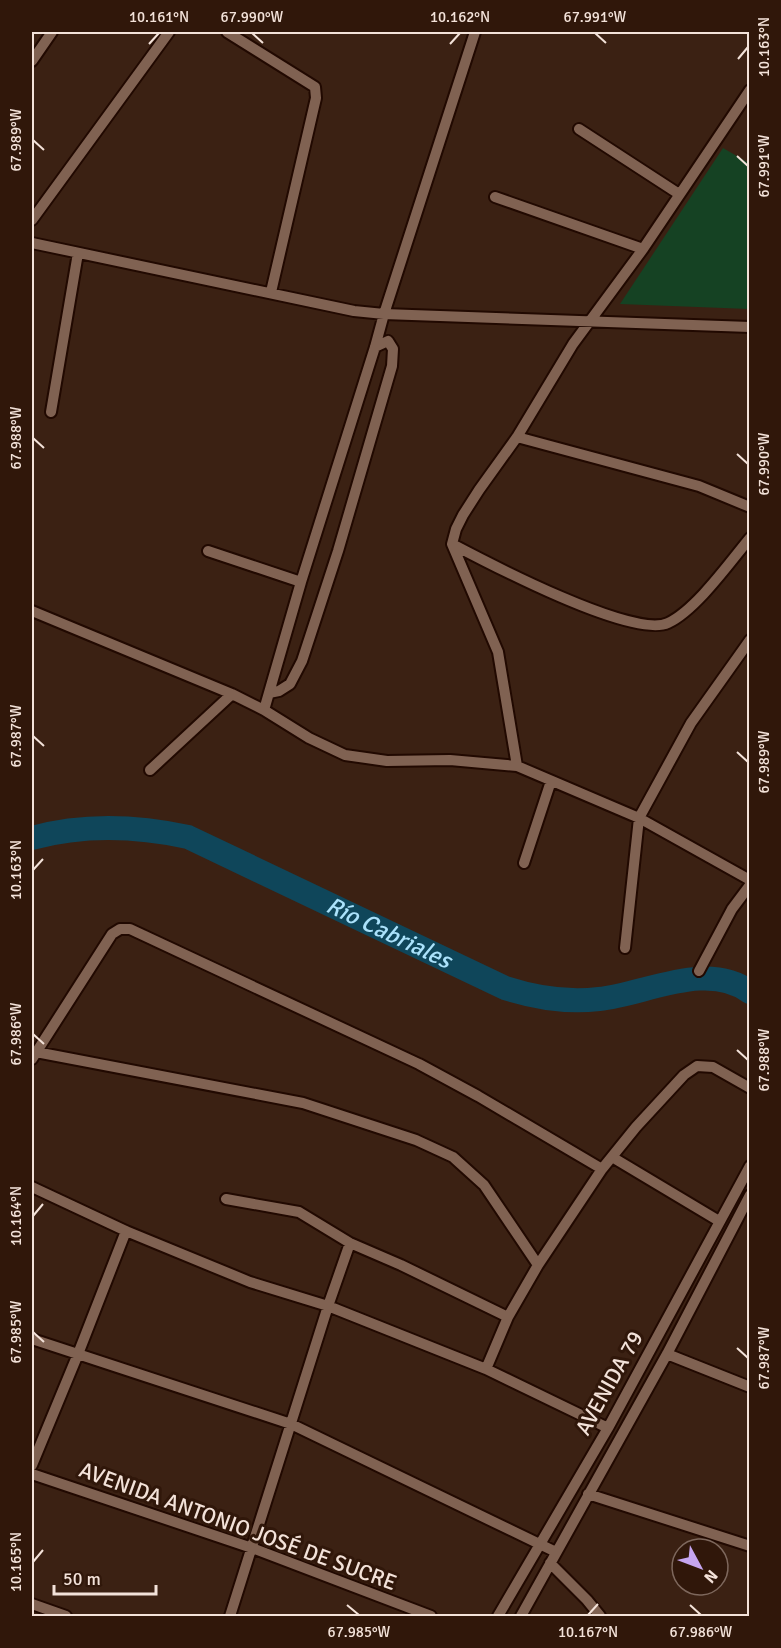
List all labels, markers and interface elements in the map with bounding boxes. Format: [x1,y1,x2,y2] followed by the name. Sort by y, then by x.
[129,8,189,26] text: 10.161°N
[221,8,284,26] text: 67.990°W
[430,8,490,26] text: 10.162°N
[564,8,627,26] text: 67.991°W
[755,17,773,77] text: 10.163°N
[7,108,25,171] text: 67.989°W
[755,134,773,197] text: 67.991°W
[7,406,25,469] text: 67.988°W
[755,432,773,495] text: 67.990°W
[7,704,25,767] text: 67.987°W
[755,730,773,793] text: 67.989°W
[7,840,25,900] text: 10.163°N
[321,890,459,976] water label: Río Cabriales
[7,1002,25,1065] text: 67.986°W
[755,1028,773,1091] text: 67.988°W
[7,1186,25,1246] text: 10.164°N
[7,1300,25,1363] text: 67.985°W
[569,1326,649,1440] street label: AVENIDA 79
[755,1326,773,1389] text: 67.987°W
[76,1456,400,1596] street label: AVENIDA ANTONIO JOSÉ DE SUCRE
[7,1532,25,1592] text: 10.165°N
[670,1537,730,1597] north arrow
[54,1558,156,1596] scale bar
[699,1565,722,1587] text: N
[63,1568,101,1590] text: 50 m
[328,1623,391,1641] text: 67.985°W
[558,1623,618,1641] text: 10.167°N
[670,1623,733,1641] text: 67.986°W

